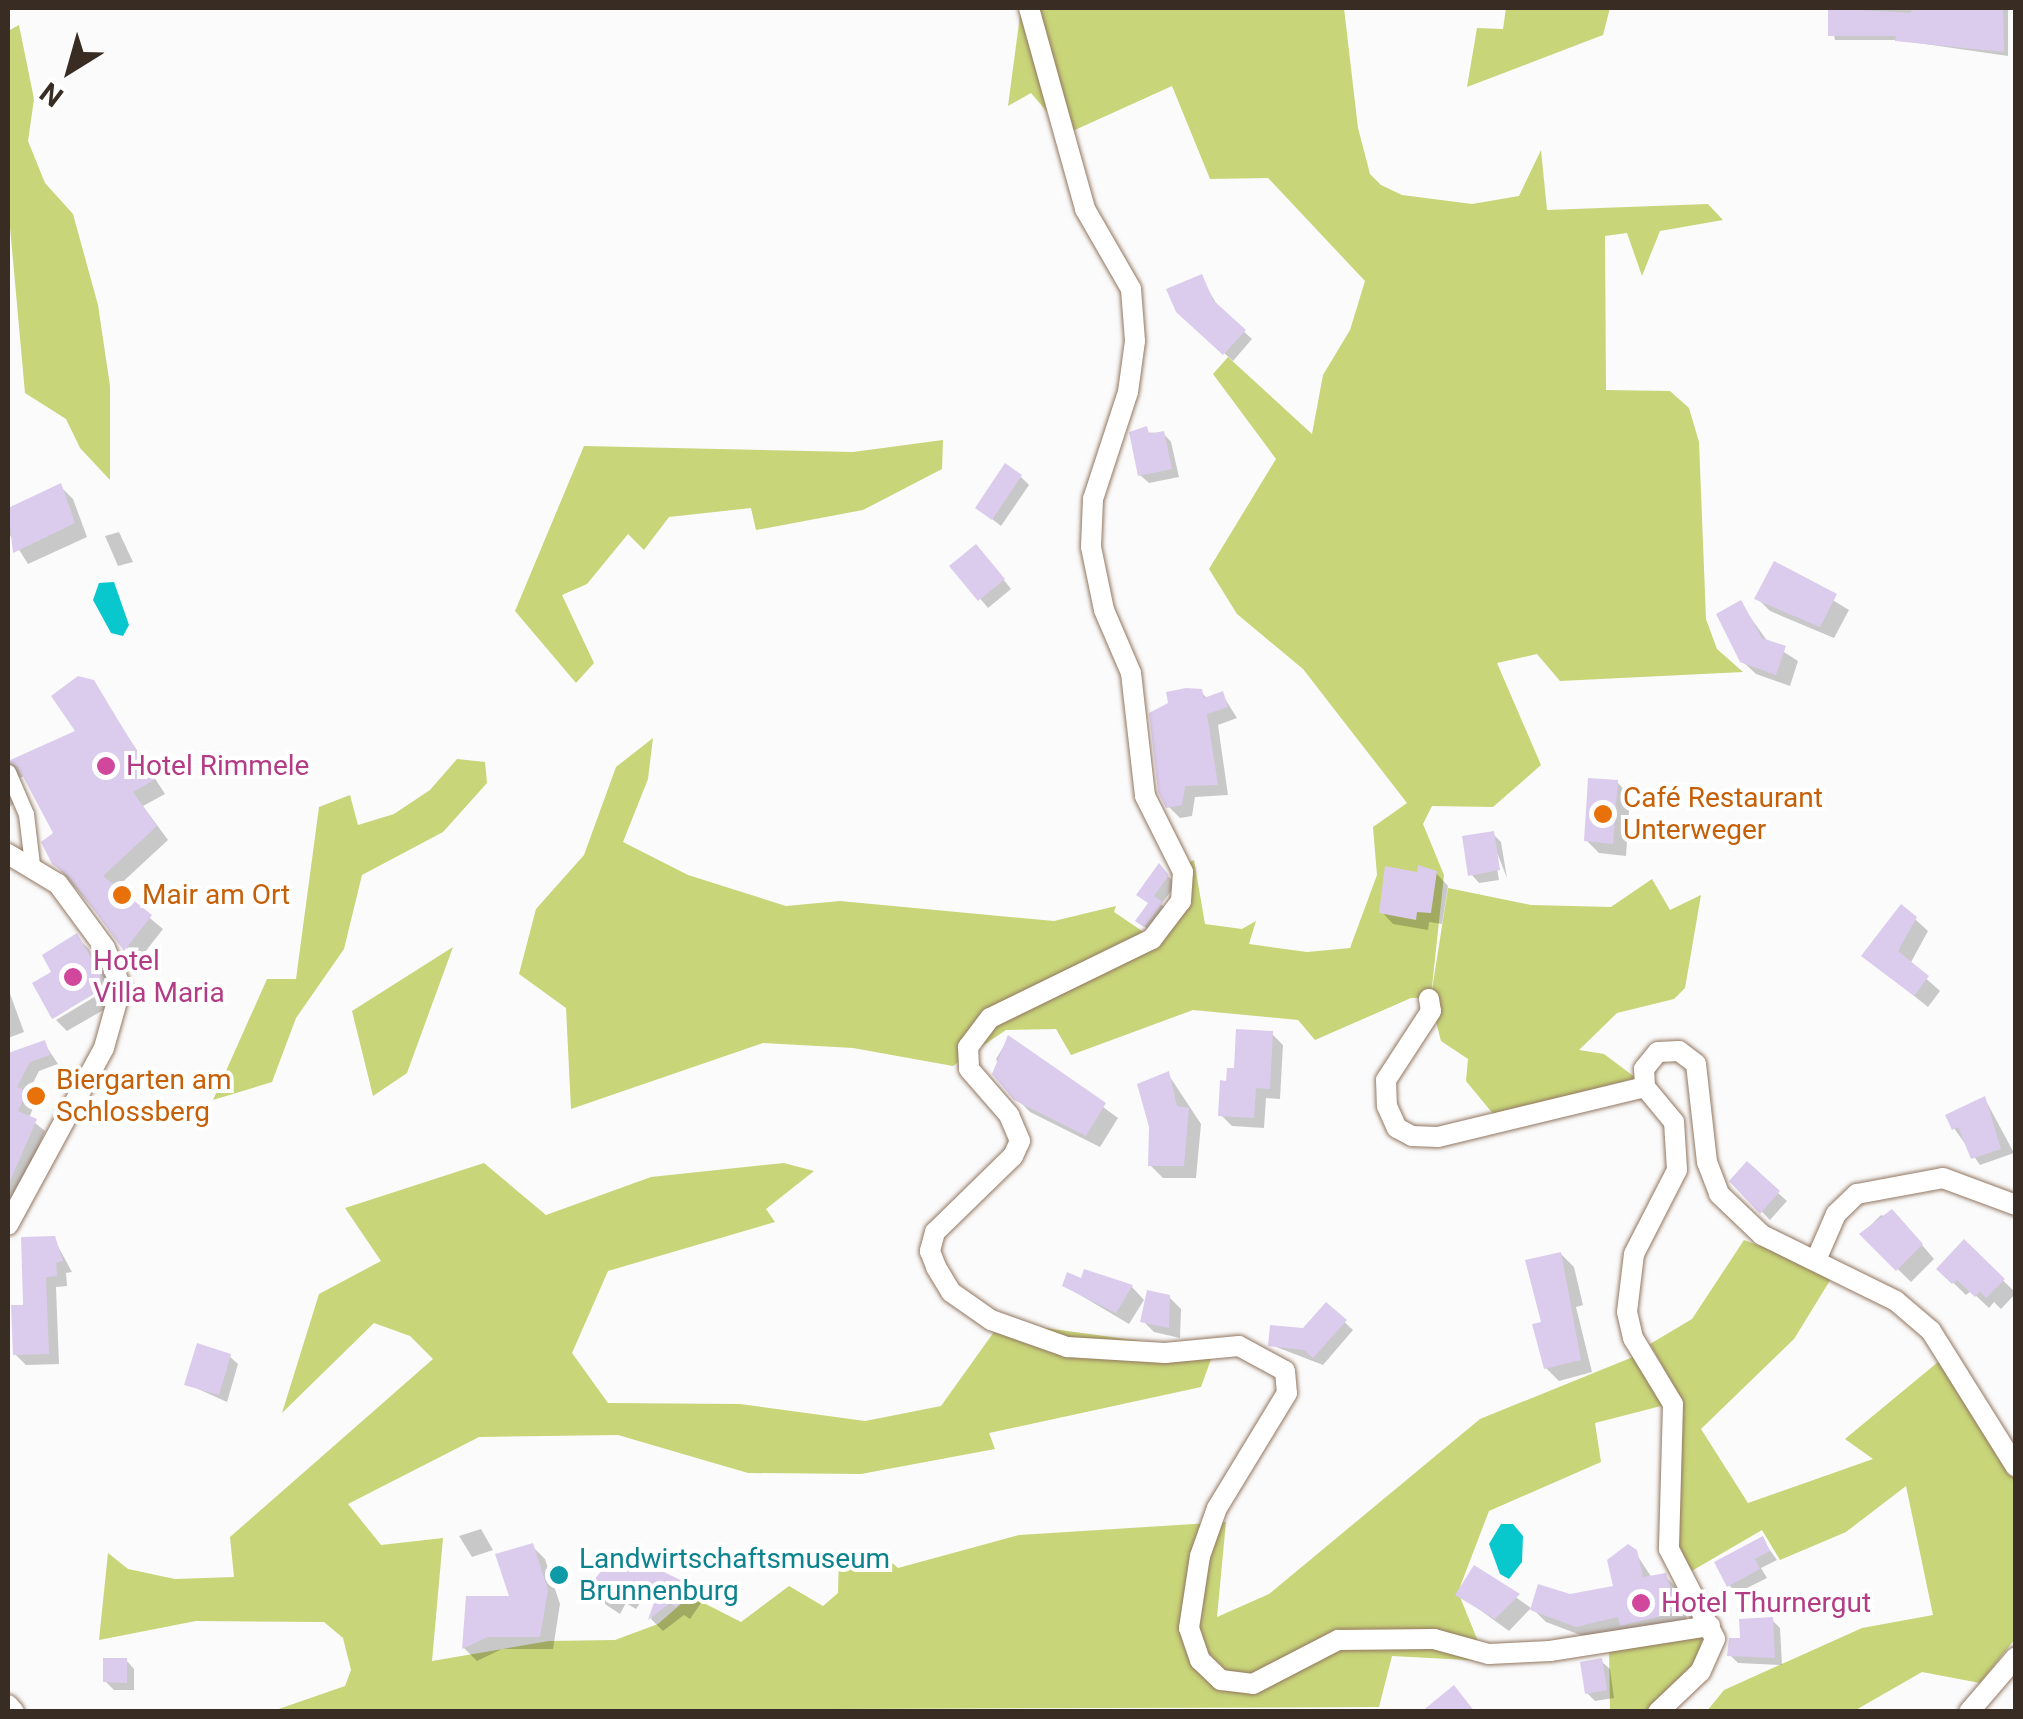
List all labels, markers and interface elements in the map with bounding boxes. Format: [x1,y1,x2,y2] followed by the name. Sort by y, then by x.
[20,20,120,120] north arrow
[34,75,69,113] text: N
[126,749,309,783] place label: Hotel Rimmele
[95,755,117,777] marker: Hotel Rimmele
[1623,781,1823,847] place label: Café Restaurant Unterweger
[1592,803,1614,825] marker: Café Restaurant Unterweger
[142,878,290,912] place label: Mair am Ort
[111,884,133,906] marker: Mair am Ort
[93,944,225,1010] place label: Hotel Villa Maria
[62,966,84,988] marker: Hotel Villa Maria
[56,1063,232,1129] place label: Biergarten am Schlossberg
[25,1085,47,1107] marker: Biergarten am Schlossberg
[579,1542,890,1608] place label: Landwirtschaftsmuseum Brunnenburg
[548,1564,570,1586] marker: Landwirtschaftsmuseum Brunnenburg
[1661,1586,1872,1620] place label: Hotel Thurnergut
[1630,1592,1652,1614] marker: Hotel Thurnergut

